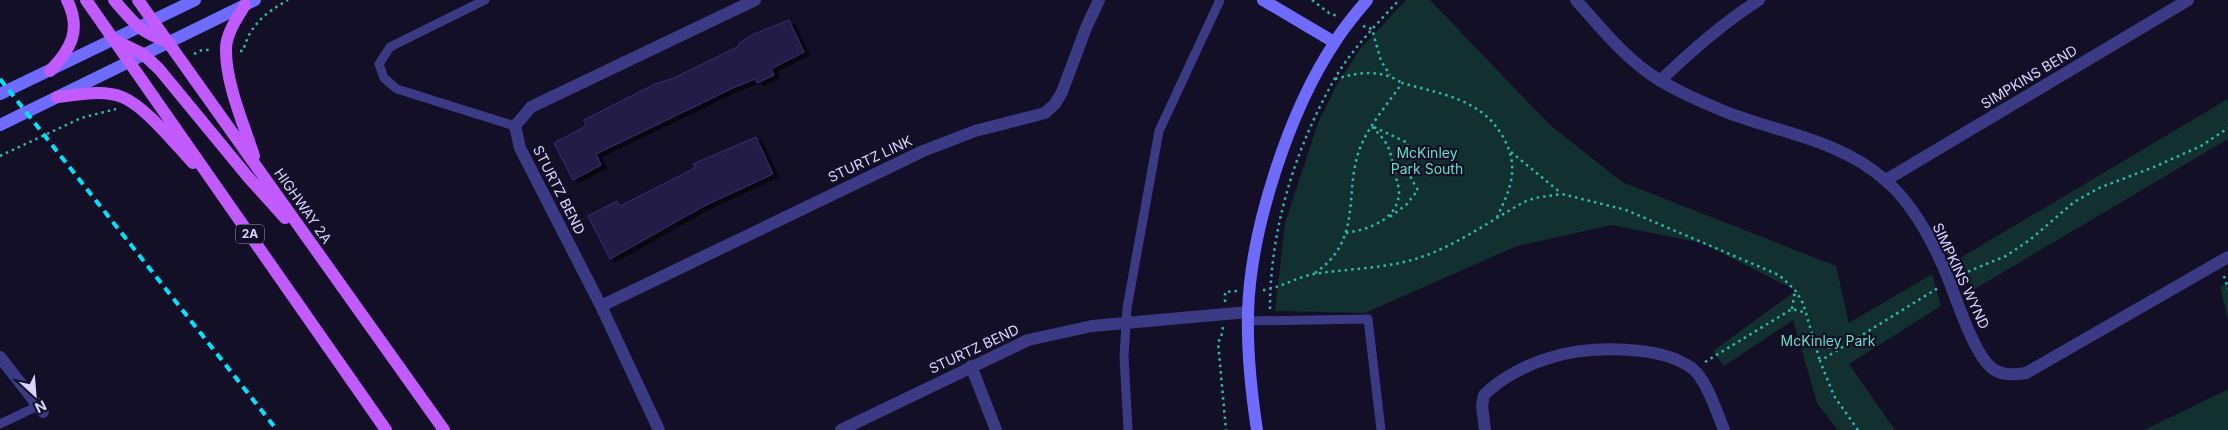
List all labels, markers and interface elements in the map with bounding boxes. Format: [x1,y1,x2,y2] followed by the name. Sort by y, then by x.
[1978,41,2080,112] street label: SIMPKINS BEND
[825,131,915,185] street label: STURTZ LINK
[530,142,589,237] street label: STURTZ BEND
[1391,144,1463,177] park label: McKinley Park South
[271,165,336,247] street label: HIGHWAY 2A
[1929,220,1993,331] street label: SIMPKINS WYND
[236,224,264,243] road number: 2A
[926,320,1022,377] street label: STURTZ BEND
[1781,332,1876,349] park label: McKinley Park
[10,370,60,420] north arrow
[32,397,49,417] text: N

